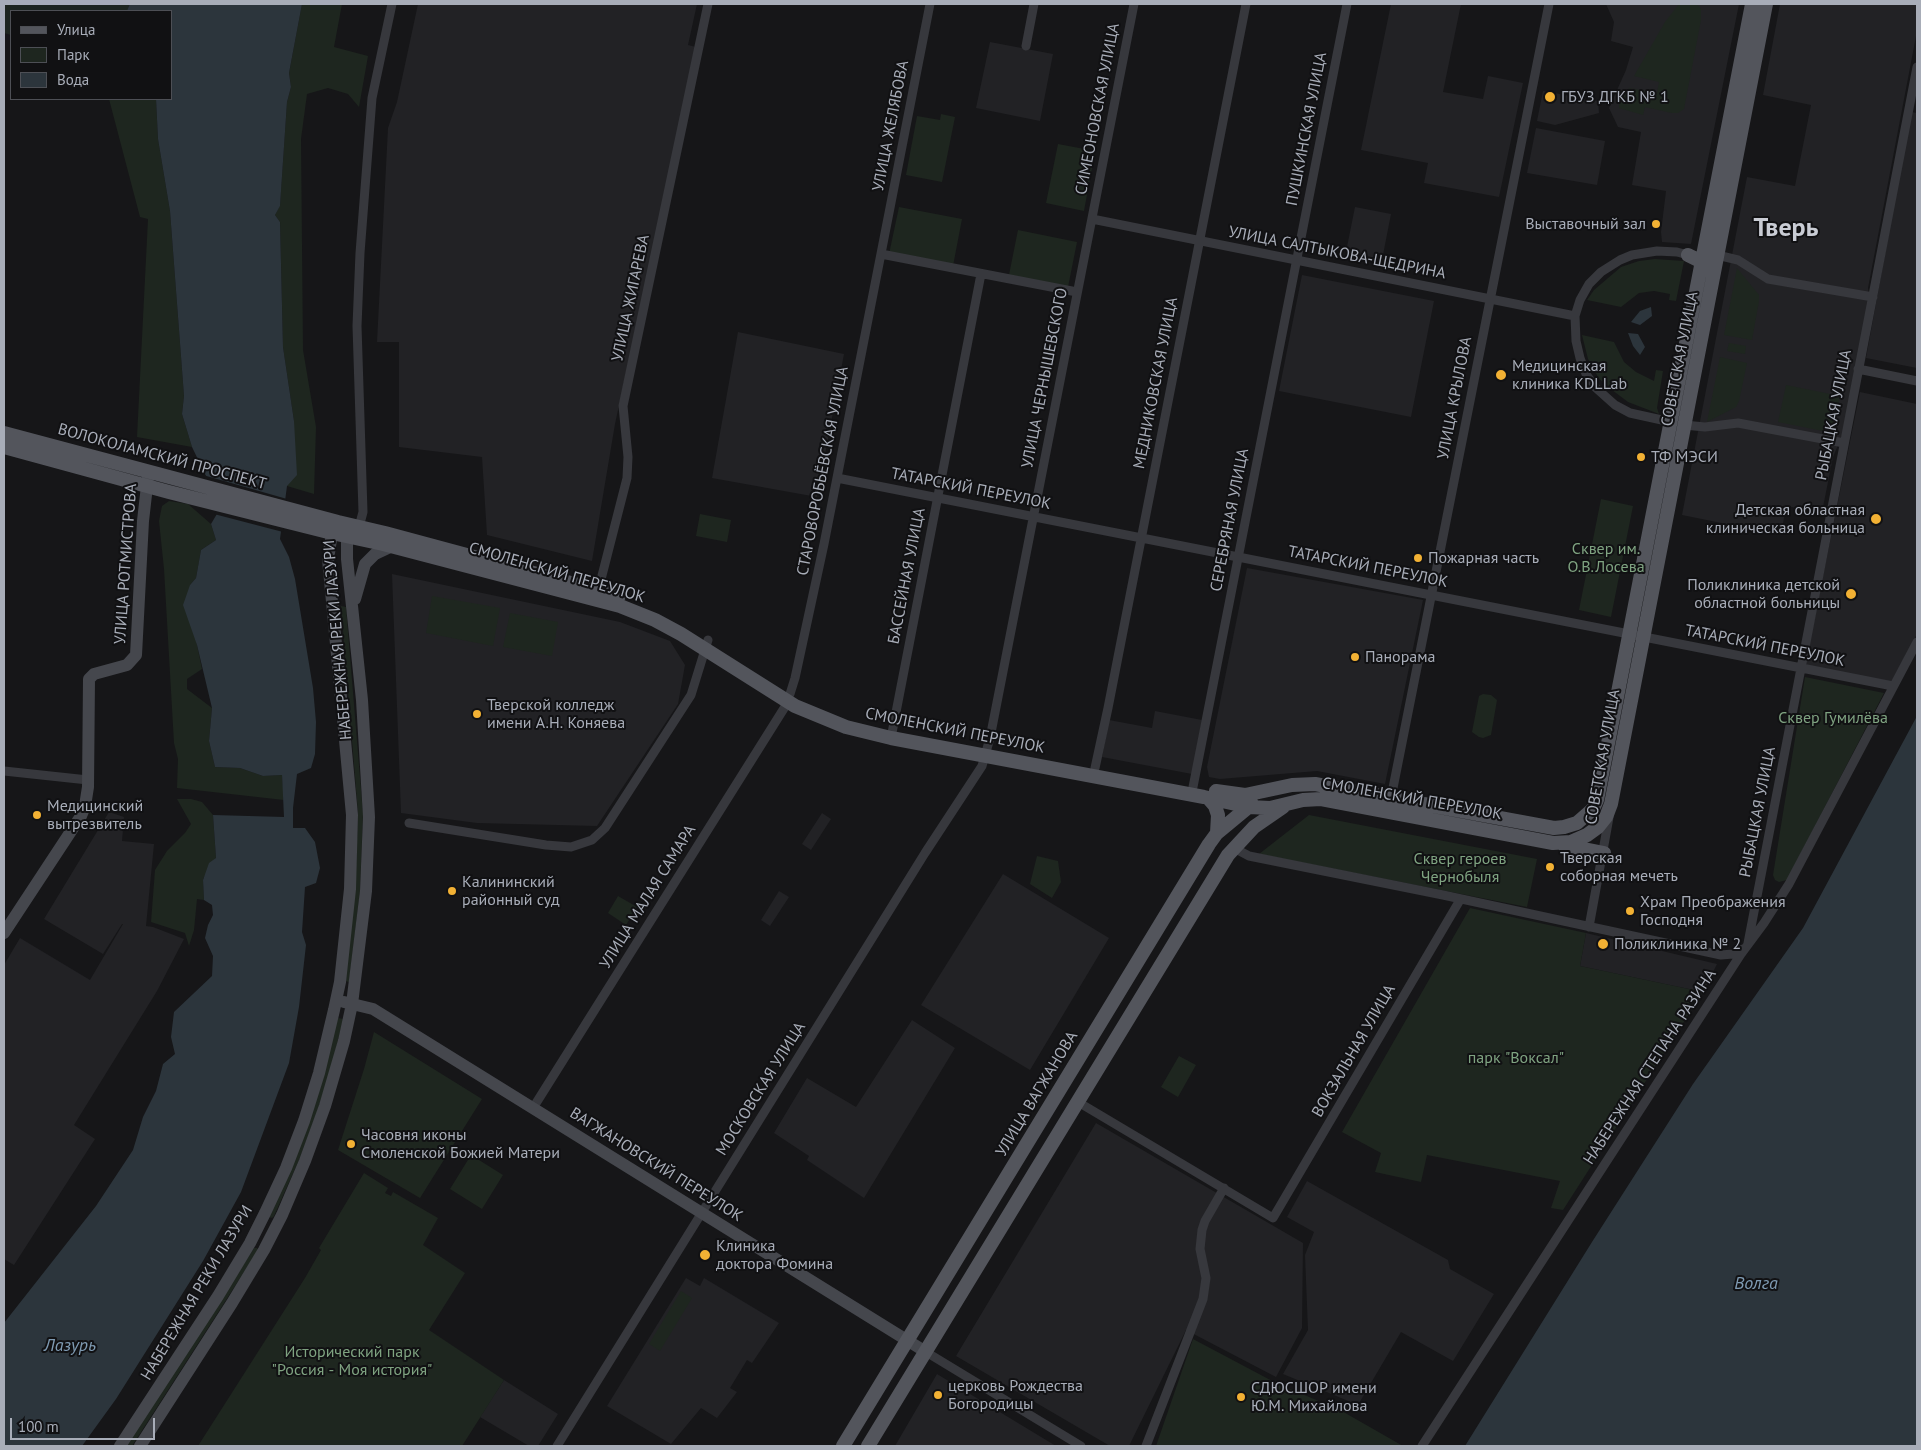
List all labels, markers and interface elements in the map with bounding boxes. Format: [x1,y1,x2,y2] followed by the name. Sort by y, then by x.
[10,10,172,100] legend
[57,20,95,39] text: Улица
[1072,22,1124,196] street label: СИМЕОНОВСКАЯ УЛИЦА
[57,45,90,64] text: Парк
[1283,51,1331,207] street label: ПУШКИНСКАЯ УЛИЦА
[869,59,913,193] street label: УЛИЦА ЖЕЛЯБОВА
[57,70,89,89] text: Вода
[1561,87,1669,107] place label: ГБУЗ ДГКБ № 1
[1543,90,1557,104] marker: ГБУЗ ДГКБ № 1
[1754,213,1818,245] district label: Тверь
[1525,214,1646,234] place label: Выставочный зал
[1650,218,1662,230] marker: Выставочный зал
[1227,222,1447,284] street label: УЛИЦА САЛТЫКОВА-ЩЕДРИНА
[608,233,654,363] street label: УЛИЦА ЖИГАРЕВА
[1018,286,1072,470] street label: УЛИЦА ЧЕРНЫШЕВСКОГО
[1658,290,1702,428] street label: СОВЕТСКАЯ УЛИЦА
[1130,295,1182,471] street label: МЕДНИКОВСКАЯ УЛИЦА
[1434,335,1476,461] street label: УЛИЦА КРЫЛОВА
[1812,348,1856,482] street label: РЫБАЦКАЯ УЛИЦА
[1512,356,1627,394] place label: Медицинская клиника KDLLab
[793,365,853,577] street label: СТАРОВОРОБЬЁВСКАЯ УЛИЦА
[1494,368,1508,382] marker: Медицинская клиника KDLLab
[56,420,268,494] street label: ВОЛОКОЛАМСКИЙ ПРОСПЕКТ
[1207,447,1253,593] street label: СЕРЕБРЯНАЯ УЛИЦА
[1651,447,1718,467] place label: ТФ МЭСИ
[1635,451,1647,463] marker: ТФ МЭСИ
[889,464,1053,514] street label: ТАТАРСКИЙ ПЕРЕУЛОК
[111,483,141,645] street label: УЛИЦА РОТМИСТРОВА
[1706,500,1865,538] place label: Детская областная клиническая больница
[884,506,930,646] street label: БАССЕЙНАЯ УЛИЦА
[1869,512,1883,526] marker: Детская областная клиническая больница
[320,539,356,741] street label: НАБЕРЕЖНАЯ РЕКИ ЛАЗУРИ
[467,539,647,607] street label: СМОЛЕНСКИЙ ПЕРЕУЛОК
[1567,539,1645,577] park label: Сквер им. О.В.Лосева
[1286,542,1450,592] street label: ТАТАРСКИЙ ПЕРЕУЛОК
[1428,548,1539,568] place label: Пожарная часть
[1412,552,1424,564] marker: Пожарная часть
[1687,575,1840,613] place label: Поликлиника детской областной больницы
[1844,587,1858,601] marker: Поликлиника детской областной больницы
[1683,621,1847,671] street label: ТАТАРСКИЙ ПЕРЕУЛОК
[1365,647,1436,667] place label: Панорама
[1349,651,1361,663] marker: Панорама
[1582,688,1624,826] street label: СОВЕТСКАЯ УЛИЦА
[487,695,625,733] place label: Тверской колледж имени А.Н. Коняева
[864,704,1046,758] street label: СМОЛЕНСКИЙ ПЕРЕУЛОК
[471,708,483,720] marker: Тверской колледж имени А.Н. Коняева
[1778,708,1888,728] park label: Сквер Гумилёва
[1736,745,1780,879] street label: РЫБАЦКАЯ УЛИЦА
[1320,774,1504,824] street label: СМОЛЕНСКИЙ ПЕРЕУЛОК
[47,796,143,834] place label: Медицинский вытрезвитель
[31,809,43,821] marker: Медицинский вытрезвитель
[596,822,700,972] street label: УЛИЦА МАЛАЯ САМАРА
[1560,848,1678,886] place label: Тверская соборная мечеть
[1414,849,1506,887] park label: Сквер героев Чернобыля
[1544,861,1556,873] marker: Тверская соборная мечеть
[462,872,560,910] place label: Калининский районный суд
[446,885,458,897] marker: Калининский районный суд
[1640,892,1786,930] place label: Храм Преображения Господня
[1624,905,1636,917] marker: Храм Преображения Господня
[1614,934,1741,954] place label: Поликлиника № 2
[1596,937,1610,951] marker: Поликлиника № 2
[1580,966,1720,1168] street label: НАБЕРЕЖНАЯ СТЕПАНА РАЗИНА
[1308,981,1400,1121] street label: ВОКЗАЛЬНАЯ УЛИЦА
[712,1019,810,1159] street label: МОСКОВСКАЯ УЛИЦА
[992,1028,1082,1160] street label: УЛИЦА ВАГЖАНОВА
[1468,1048,1564,1068] park label: парк "Воксал"
[566,1104,746,1226] street label: ВАГЖАНОВСКИЙ ПЕРЕУЛОК
[361,1125,560,1163] place label: Часовня иконы Смоленской Божией Матери
[345,1138,357,1150] marker: Часовня иконы Смоленской Божией Матери
[137,1202,257,1384] street label: НАБЕРЕЖНАЯ РЕКИ ЛАЗУРИ
[716,1236,833,1274] place label: Клиника доктора Фомина
[698,1248,712,1262] marker: Клиника доктора Фомина
[1734,1273,1778,1295] water label: Волга
[44,1335,96,1357] water label: Лазурь
[272,1342,432,1380] park label: Исторический парк "Россия - Моя история"
[948,1376,1083,1414] place label: церковь Рождества Богородицы
[1251,1378,1377,1416] place label: СДЮСШОР имени Ю.М. Михайлова
[932,1389,944,1401] marker: церковь Рождества Богородицы
[1235,1391,1247,1403] marker: СДЮСШОР имени Ю.М. Михайлова
[12,1408,158,1440] scale bar
[18,1417,59,1436] text: 100 m

